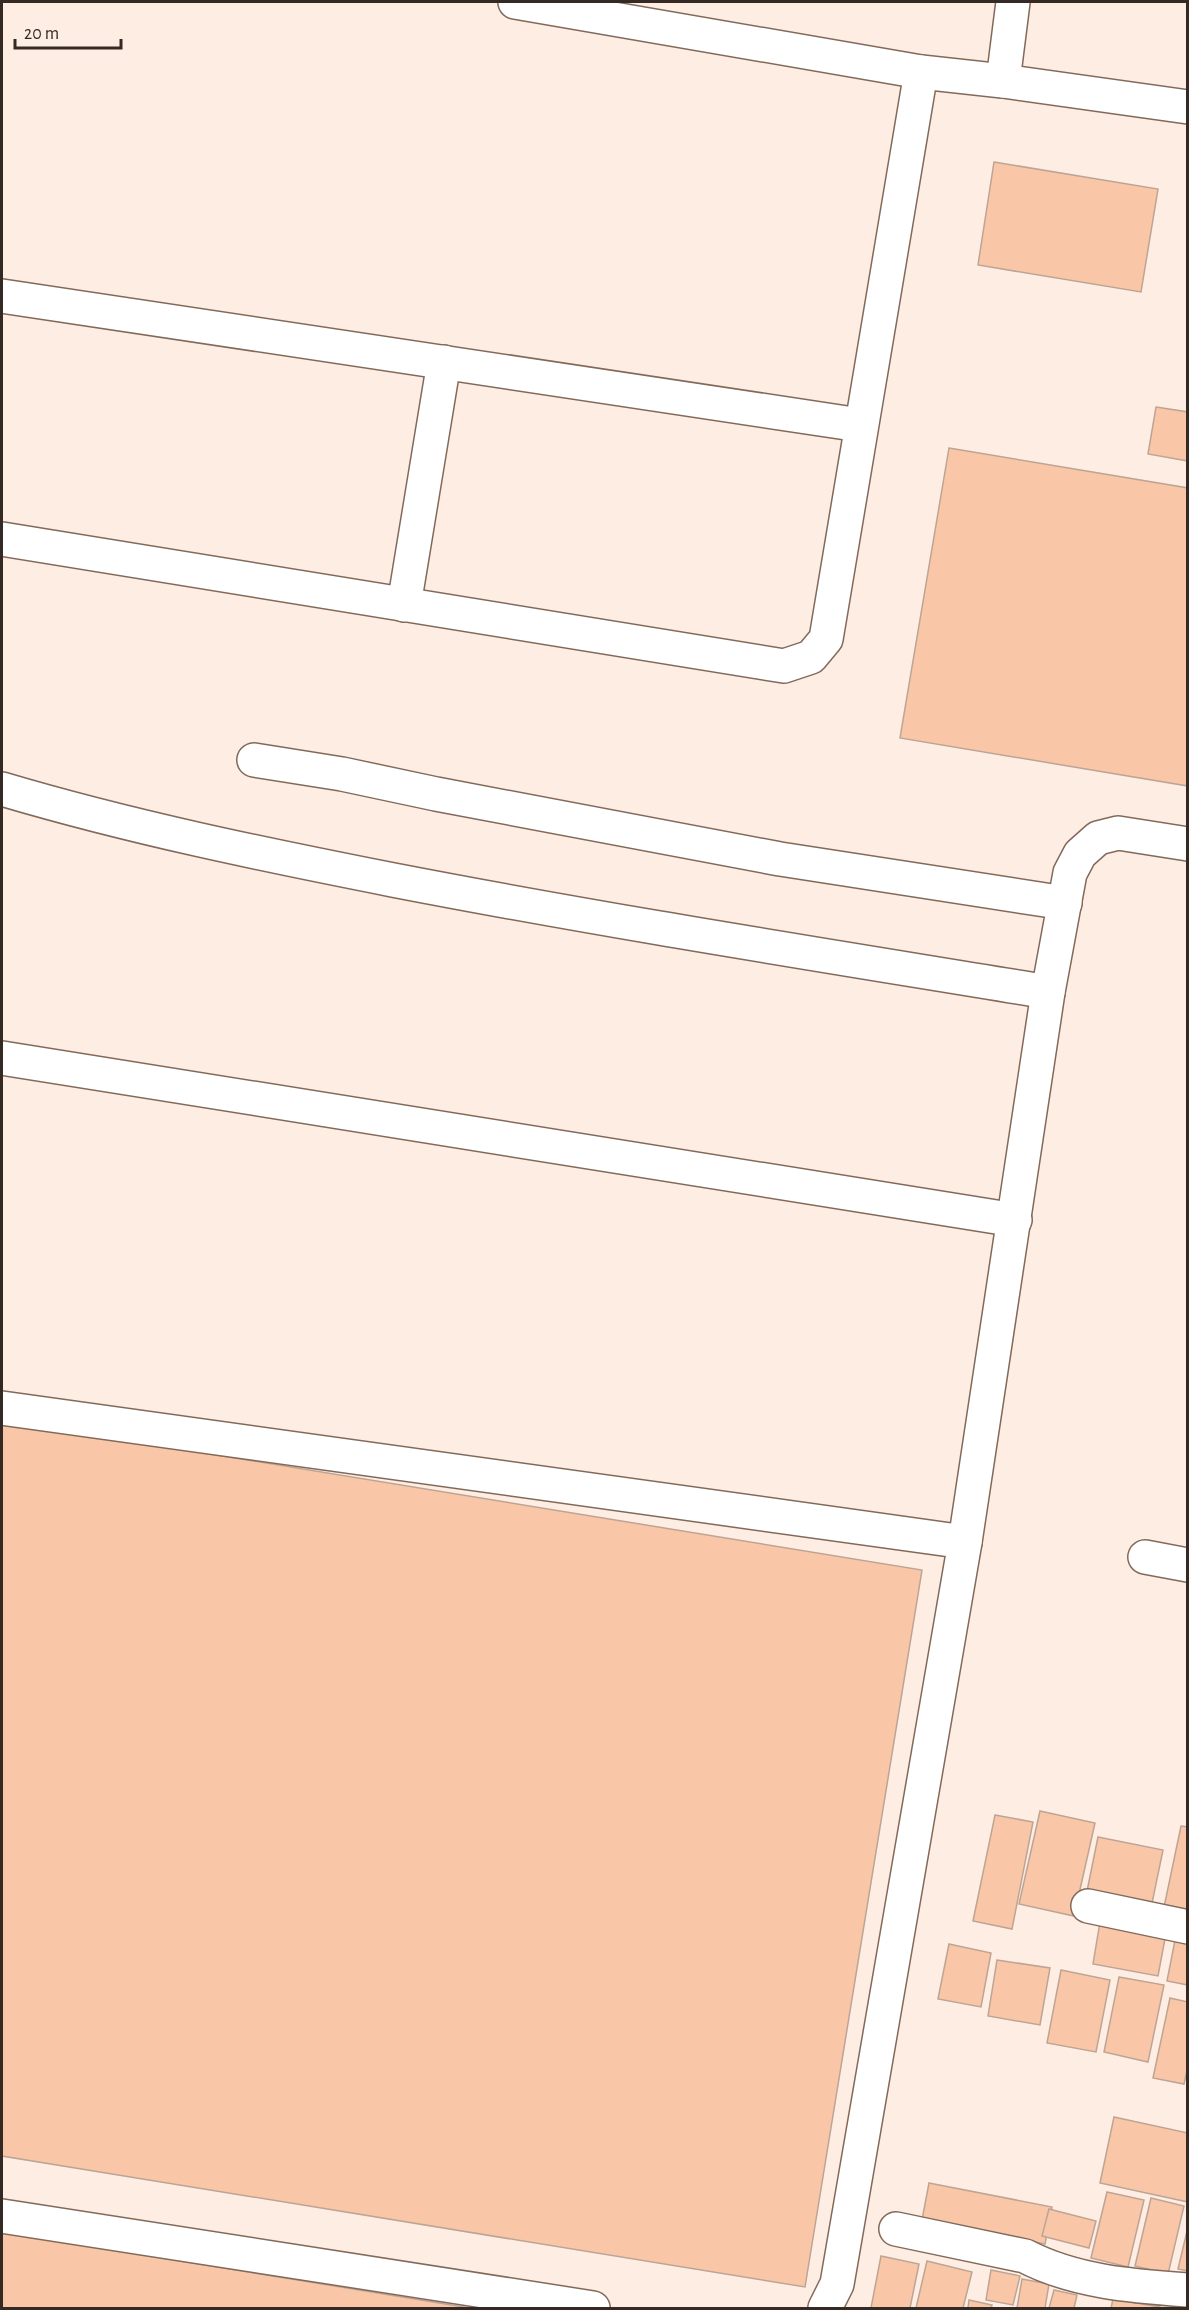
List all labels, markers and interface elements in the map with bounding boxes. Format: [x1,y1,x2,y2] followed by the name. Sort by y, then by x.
[15,12,122,50] scale bar
[24,25,59,43] text: 20 m

